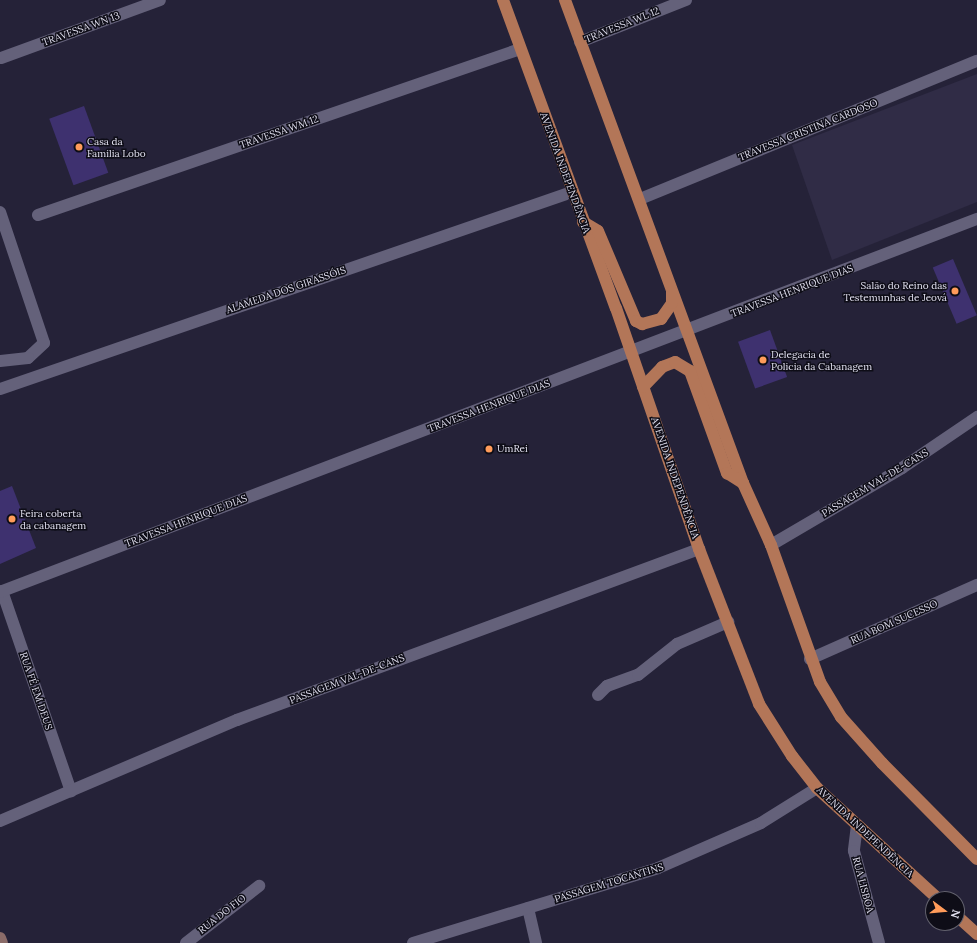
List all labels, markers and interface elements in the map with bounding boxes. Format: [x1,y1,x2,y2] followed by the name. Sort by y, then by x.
[583,5,661,45] street label: TRAVESSA WL 12
[41,9,121,49] street label: TRAVESSA WN 13
[737,97,879,163] street label: TRAVESSA CRISTINA CARDOSO
[537,111,593,235] street label: AVENIDA INDEPENDÊNCIA
[238,113,320,151] street label: TRAVESSA WM 12
[87,135,146,158] place label: Casa da Familia Lobo
[74,142,84,152] marker: Casa da Familia Lobo
[729,262,855,320] street label: TRAVESSA HENRIQUE DIAS
[225,264,347,316] street label: ALAMEDA DOS GIRASSÓIS
[843,279,947,302] place label: Salão do Reino das Testemunhas de Jeová
[950,286,960,296] marker: Salão do Reino das Testemunhas de Jeová
[771,348,872,372] place label: Delegacia de Policia da Cabanagem
[758,355,768,365] marker: Delegacia de Policia da Cabanagem
[426,377,552,435] street label: TRAVESSA HENRIQUE DIAS
[649,416,701,540] street label: AVENIDA INDEPENDÊNCIA
[497,443,528,455] place label: UmRei
[484,444,494,454] marker: UmRei
[819,446,931,520] street label: PASSAGEM VAL-DE-CANS
[123,492,249,550] street label: TRAVESSA HENRIQUE DIAS
[20,507,86,530] place label: Feira coberta da cabanagem
[7,514,17,524] marker: Feira coberta da cabanagem
[849,597,939,647] street label: RUA BOM SUCESSO
[17,651,55,731] street label: RUA FÉ EM DEUS
[288,651,406,707] street label: PASSAGEM VAL-DE-CANS
[814,784,916,880] street label: AVENIDA INDEPENDÊNCIA
[850,856,876,914] street label: RUA LISBOA
[553,861,665,905] street label: PASSAGEM TOCANTINS
[925,891,965,931] north arrow
[196,892,248,936] street label: RUA DO FIO
[948,908,963,920] text: N

